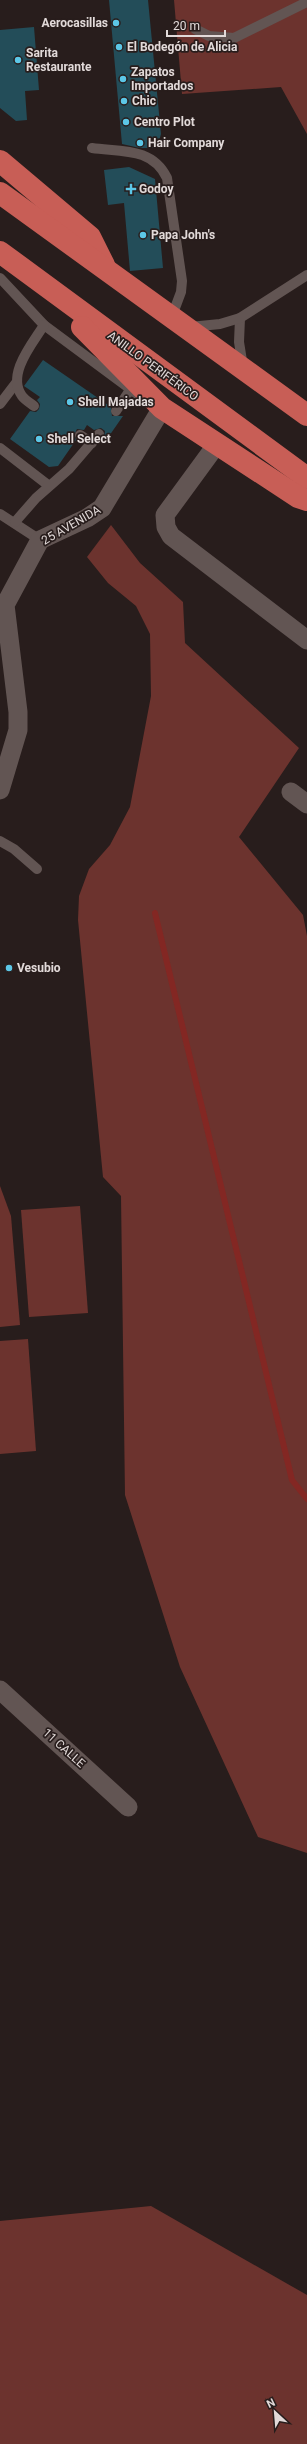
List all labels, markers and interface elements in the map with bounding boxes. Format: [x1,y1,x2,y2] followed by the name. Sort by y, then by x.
[167,12,225,38] scale bar
[42,16,108,30] place label: Aerocasillas
[111,18,121,28] marker: Aerocasillas
[173,19,200,33] text: 20 m
[127,40,238,54] place label: El Bodegón de Alicia
[114,42,124,52] marker: El Bodegón de Alicia
[26,46,92,74] place label: Sarita Restaurante
[13,55,23,65] marker: Sarita Restaurante
[131,65,193,93] place label: Zapatos Importados
[118,74,128,84] marker: Zapatos Importados
[132,94,156,108] place label: Chic
[119,96,129,106] marker: Chic
[134,115,195,129] place label: Centro Plot
[121,117,131,127] marker: Centro Plot
[148,136,225,150] place label: Hair Company
[135,138,145,148] marker: Hair Company
[139,182,174,196] place label: Godoy
[126,184,136,194] marker: Godoy
[151,228,215,242] place label: Papa John's
[138,230,148,240] marker: Papa John's
[105,328,202,404] street label: ANILLO PERIFÉRICO
[78,395,154,409] place label: Shell Majadas
[65,397,75,407] marker: Shell Majadas
[47,432,111,446] place label: Shell Select
[34,434,44,444] marker: Shell Select
[39,502,103,547] street label: 25 AVENIDA
[17,961,61,975] place label: Vesubio
[4,963,14,973] marker: Vesubio
[40,1725,88,1771] street label: 11 CALLE
[255,2392,295,2432] north arrow
[264,2396,277,2411] text: N

